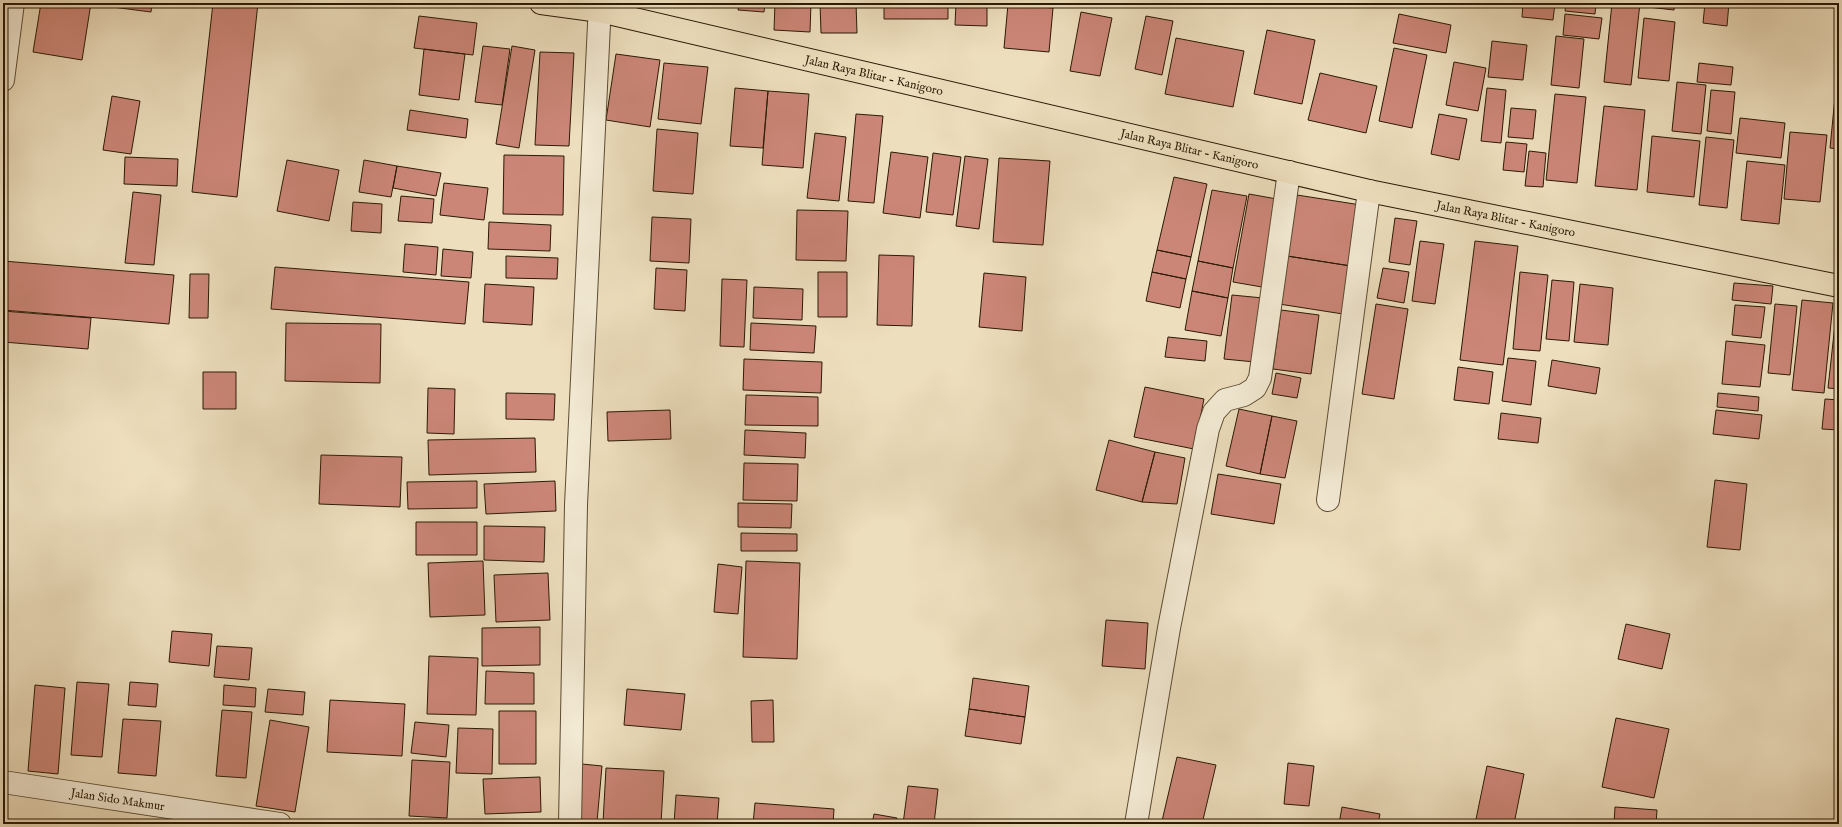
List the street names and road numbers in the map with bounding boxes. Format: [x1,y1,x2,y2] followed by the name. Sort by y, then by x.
[801,51,945,99] street label: Jalan Raya Blitar - Kanigoro
[1117,125,1261,173] street label: Jalan Raya Blitar - Kanigoro
[1433,197,1577,240] street label: Jalan Raya Blitar - Kanigoro
[68,785,166,814] street label: Jalan Sido Makmur

